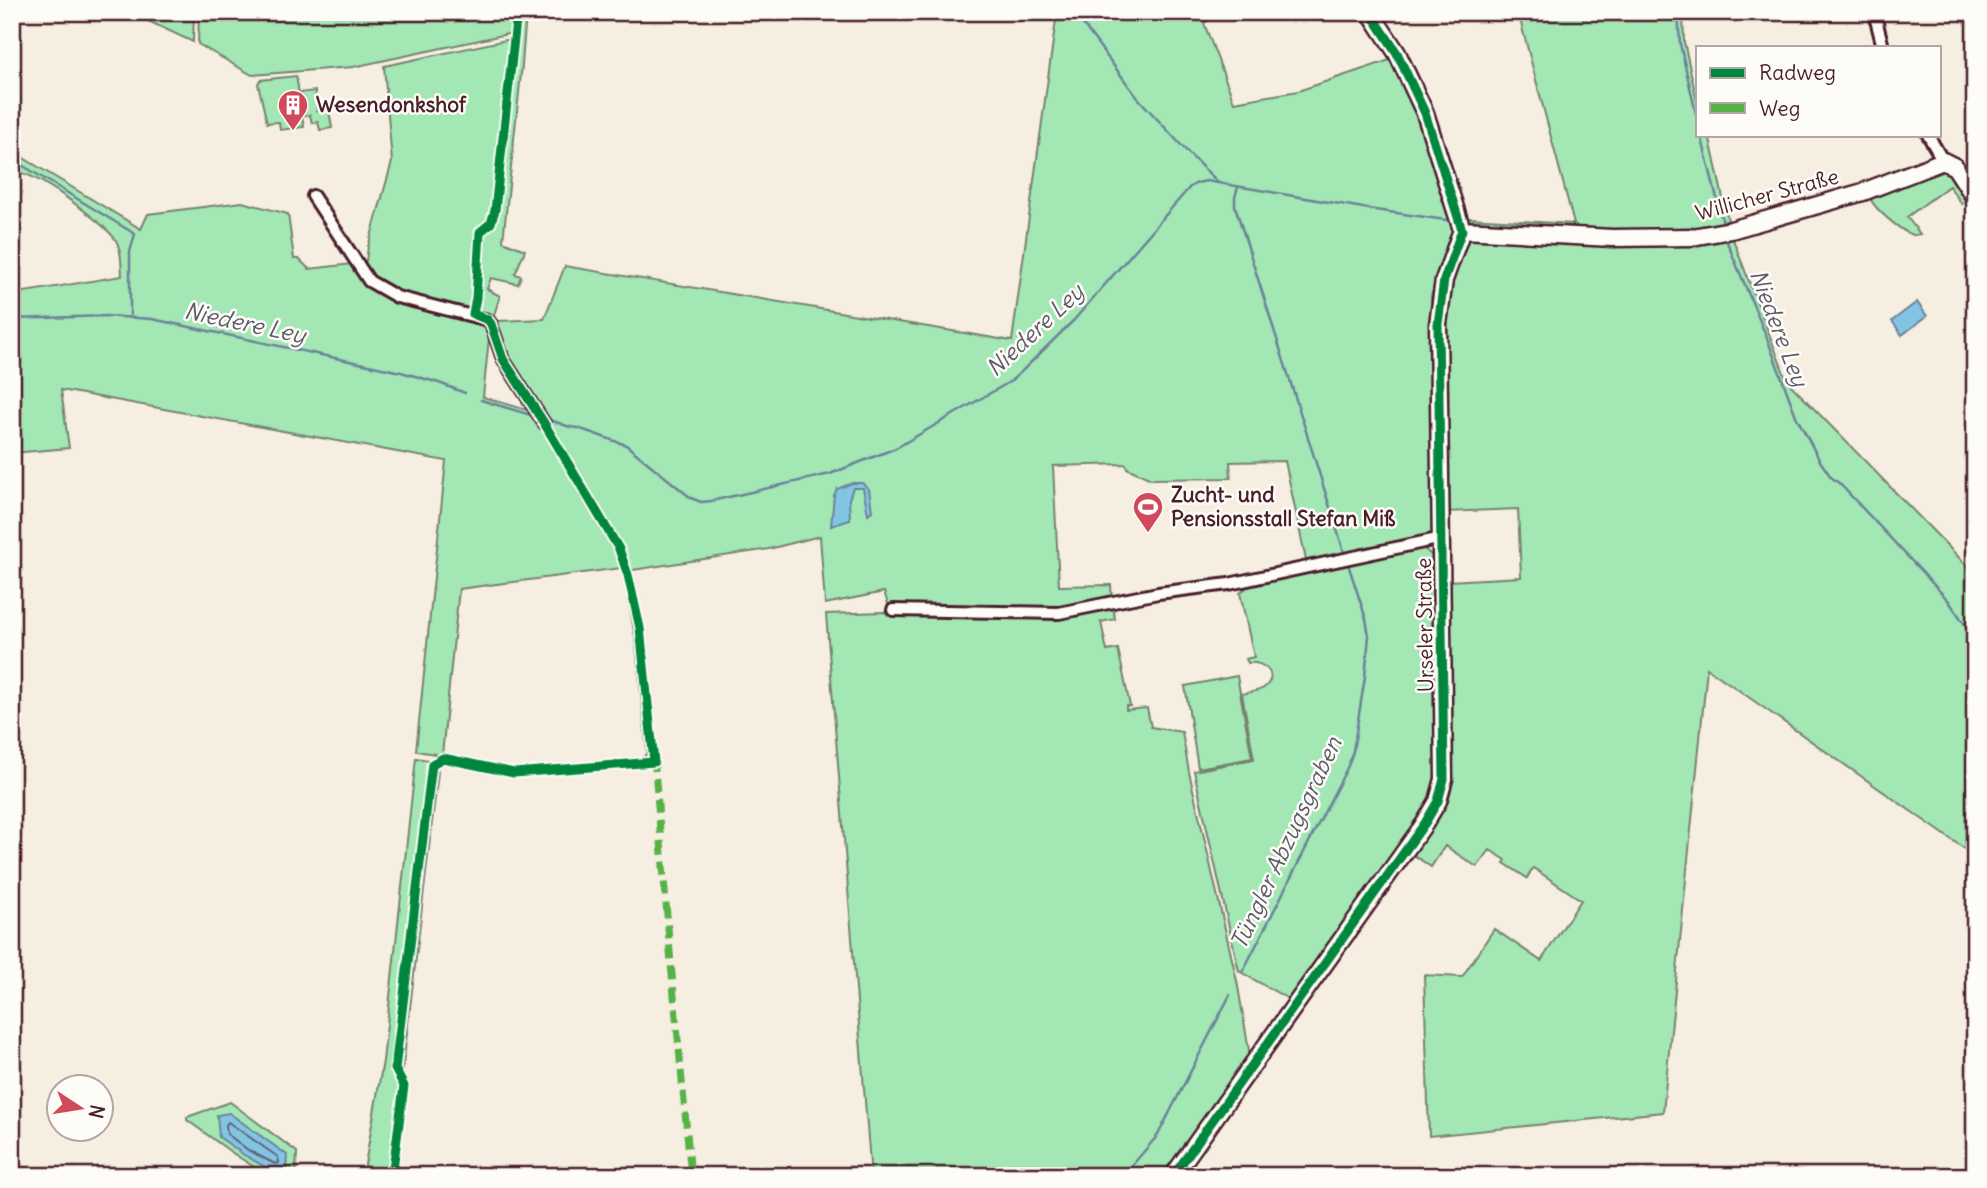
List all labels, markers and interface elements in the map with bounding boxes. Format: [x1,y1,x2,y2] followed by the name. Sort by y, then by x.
[1696,46,1941,136] legend
[1759,59,1836,86] text: Radweg
[276,88,310,132] building icon: Wesendonkshof
[316,91,467,118] place label: Wesendonkshof
[1759,95,1800,122] text: Weg
[1692,162,1841,227] street label: Willicher Straße
[1744,265,1816,392] water label: Niedere Ley
[980,276,1091,382] water label: Niedere Ley
[182,296,310,350] water label: Niedere Ley
[1171,481,1396,532] place label: Zucht- und Pensionsstall Stefan Miß
[1131,490,1165,534] sports icon: Zucht- und Pensionsstall Stefan Miß
[1410,557,1439,693] street label: Urseler Straße
[1224,731,1348,954] water label: Tüngler Abzugsgraben
[46,1072,116,1142] north arrow
[84,1103,110,1120] text: N

